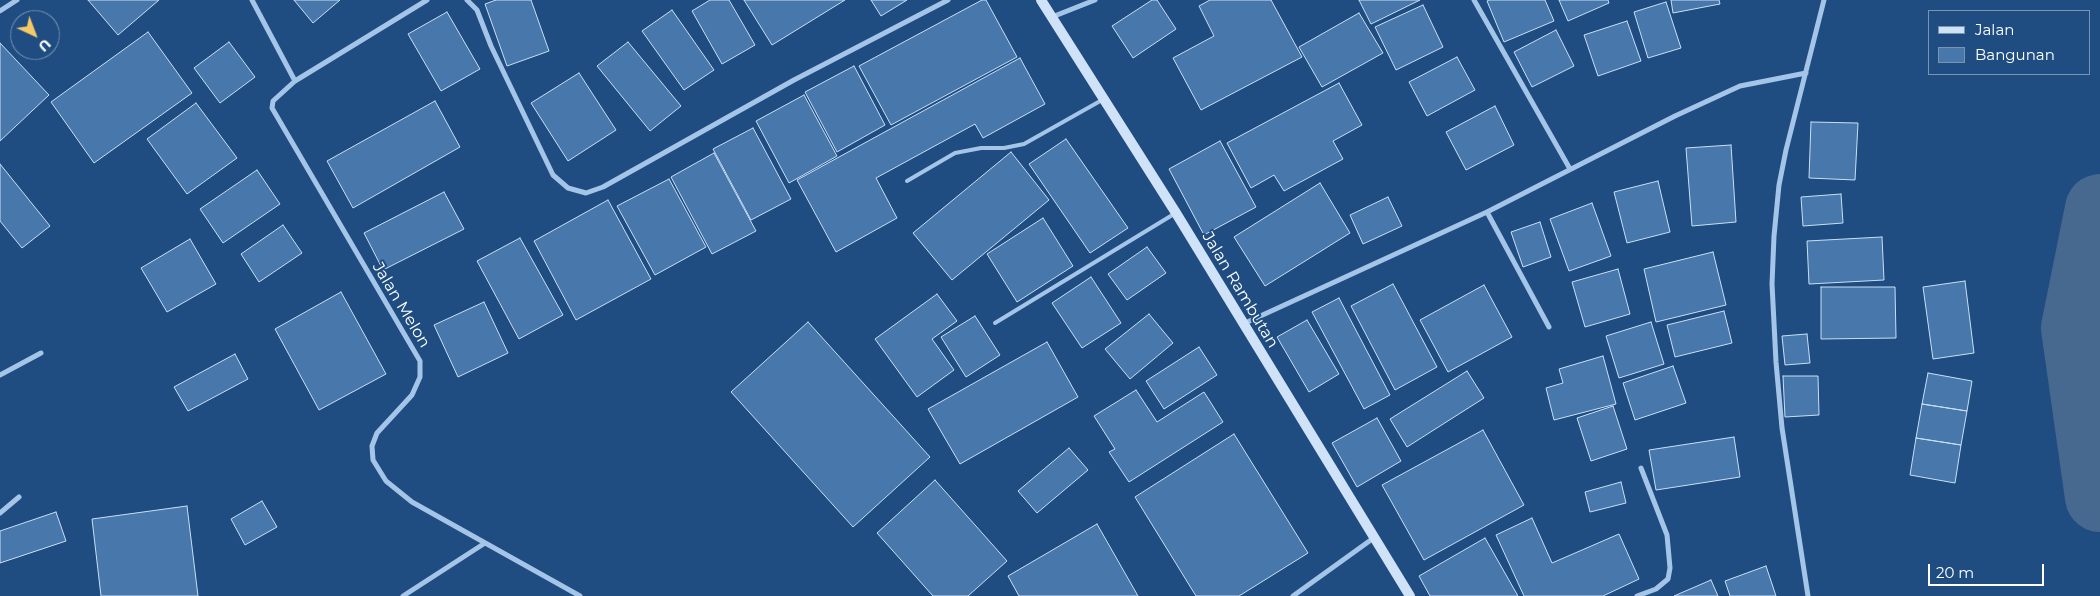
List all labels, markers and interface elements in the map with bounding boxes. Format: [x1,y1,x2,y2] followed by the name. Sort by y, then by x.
[10,10,60,60] north arrow
[1928,10,2090,75] legend
[1975,20,2014,39] text: Jalan
[34,35,55,56] text: U
[1975,45,2055,64] text: Bangunan
[1198,228,1282,352] street label: Jalan Rambutan
[368,259,434,351] street label: Jalan Melon
[1930,554,2046,586] scale bar
[1936,563,1974,582] text: 20 m

